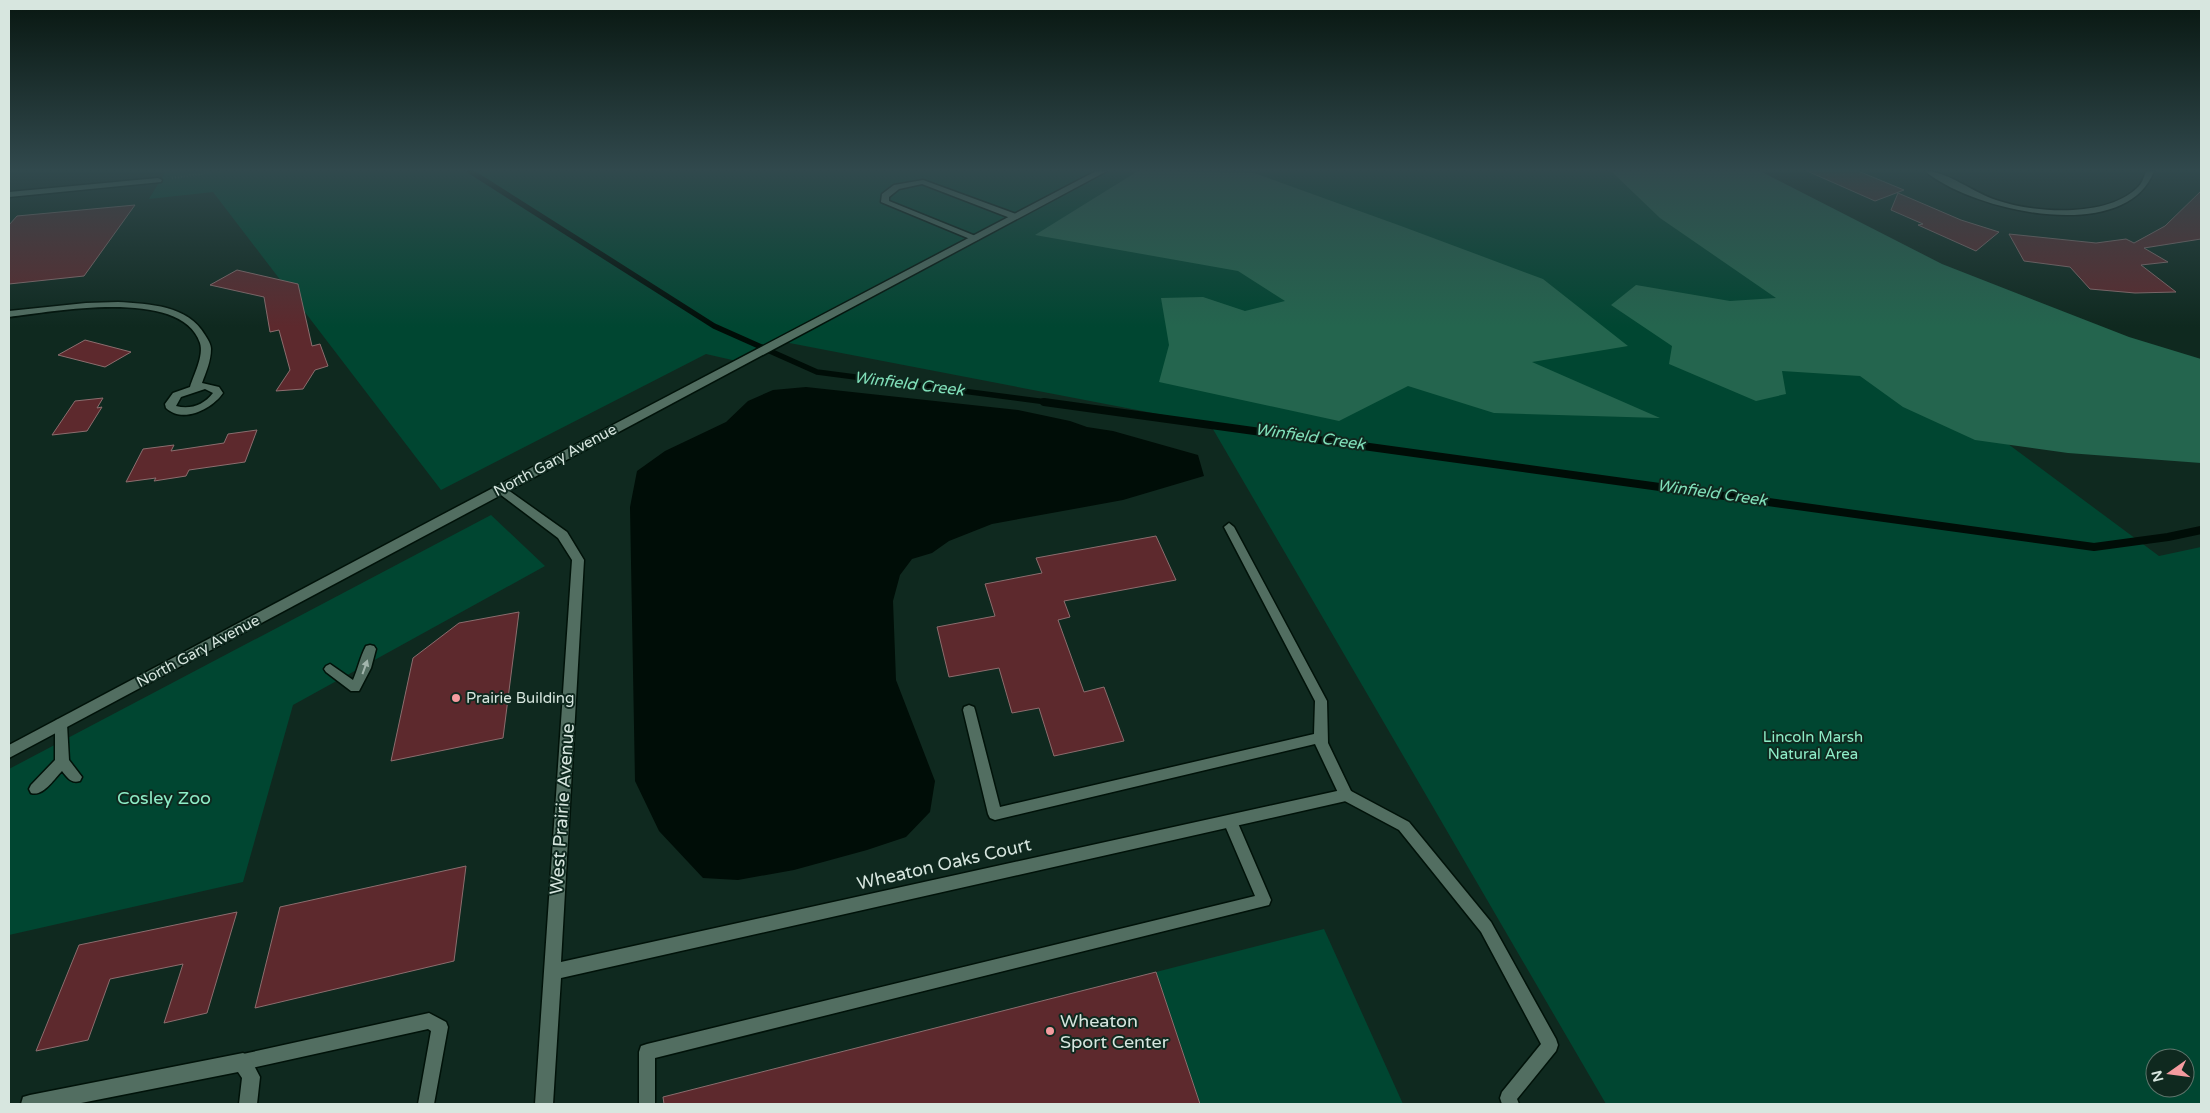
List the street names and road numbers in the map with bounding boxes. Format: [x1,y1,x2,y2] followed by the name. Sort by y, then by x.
[490,420,620,500] street label: North Gary Avenue
[133,611,263,691] street label: North Gary Avenue
[545,723,579,895] street label: West Prairie Avenue
[855,833,1033,895] street label: Wheaton Oaks Court

